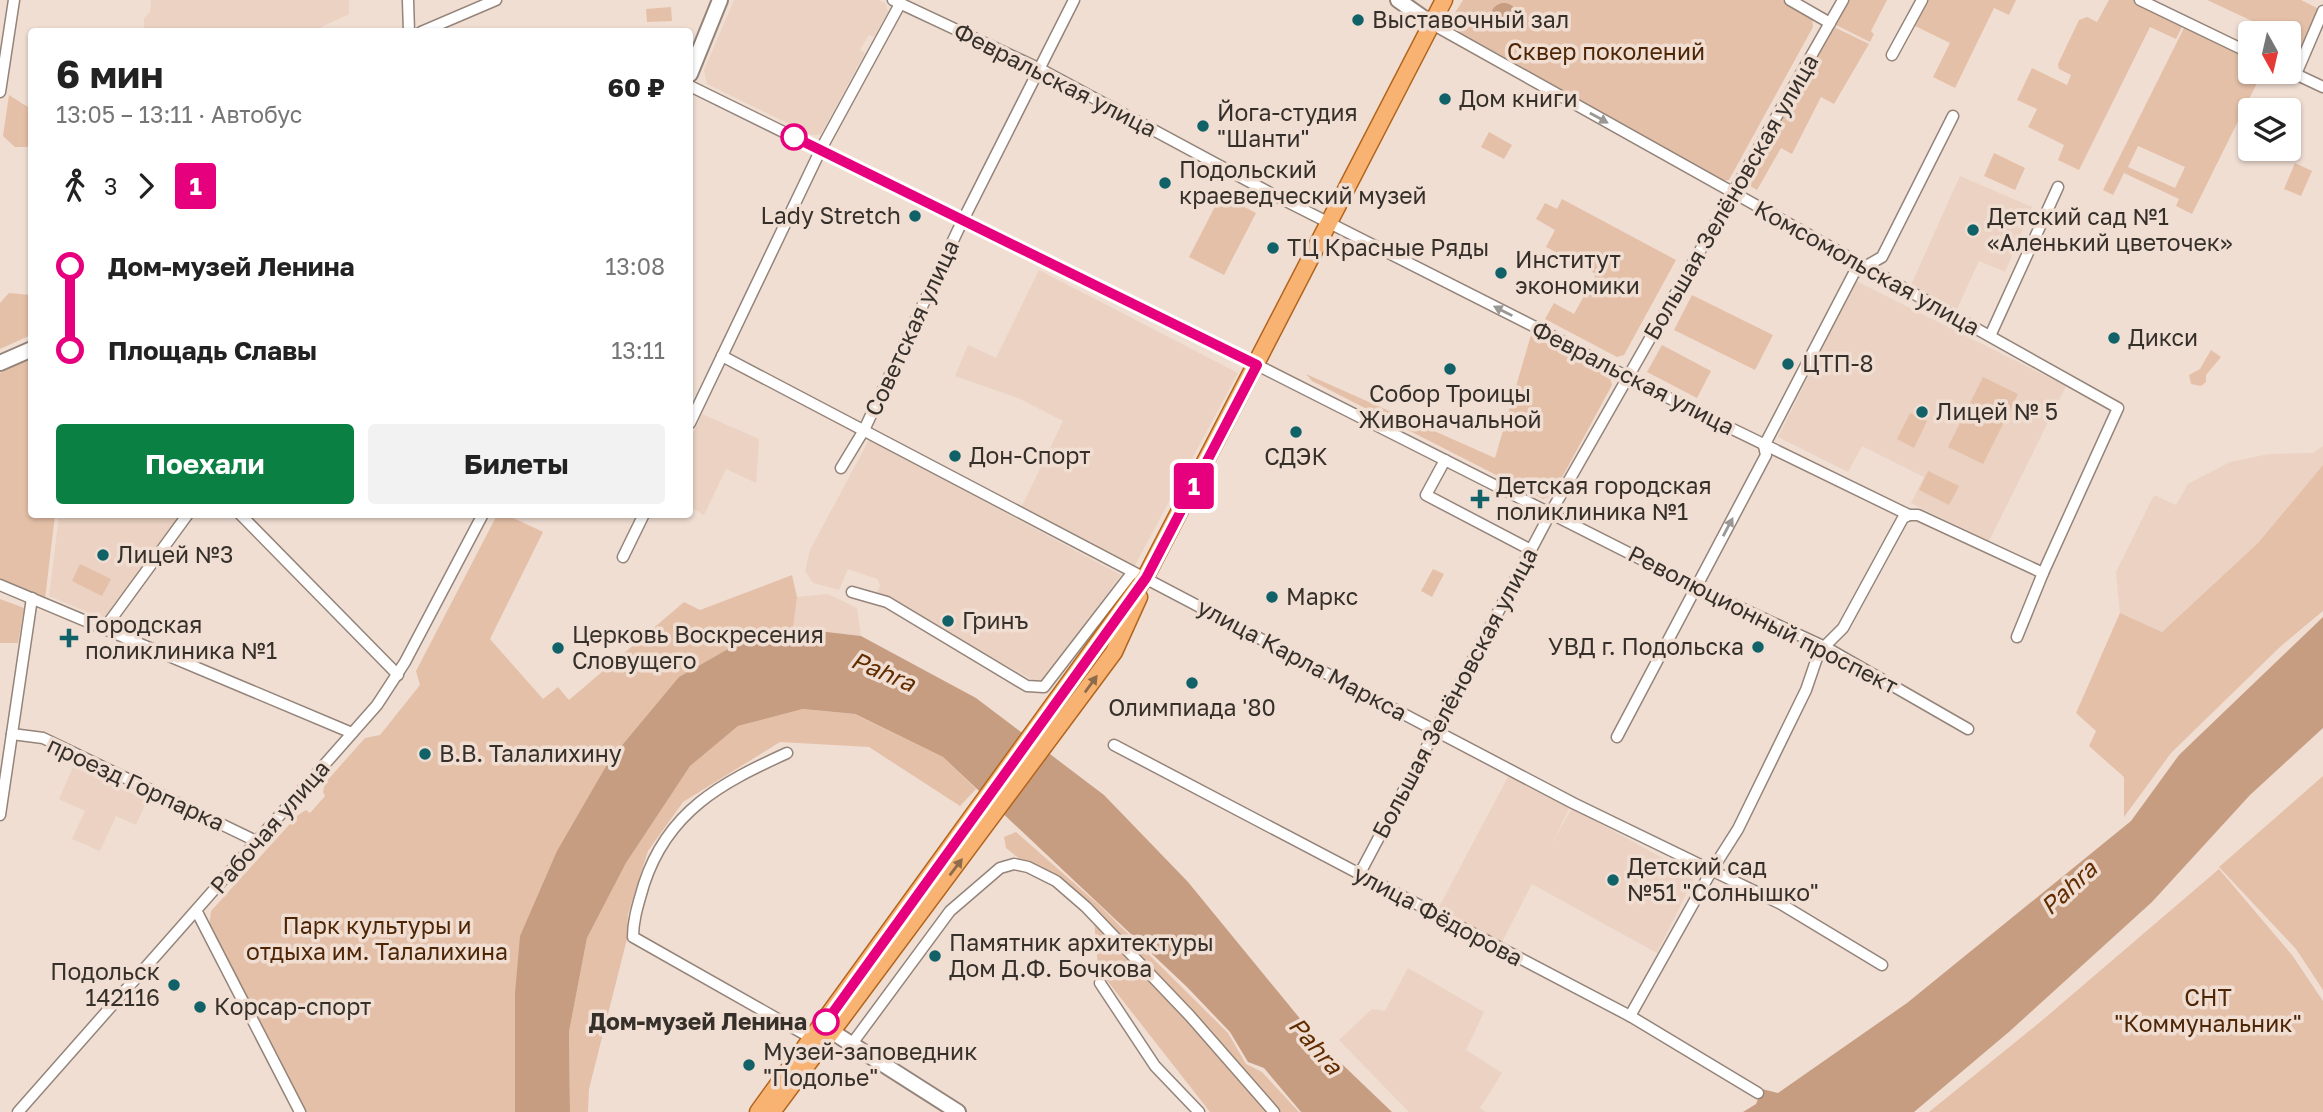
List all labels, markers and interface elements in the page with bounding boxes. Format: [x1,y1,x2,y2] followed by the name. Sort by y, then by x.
[1372,5,1569,33] place label: Выставочный зал
[1350,12,1366,28] marker: Выставочный зал
[949,16,1162,142] street label: Февральская улица
[2238,21,2301,84] north arrow
[2238,21,2301,161] map controls
[1507,37,1705,65] park label: Сквер поколений
[1637,49,1824,344] street label: Большая Зелёновская улица
[56,51,163,96] text: 6 мин
[608,72,665,103] text: 60 ₽
[1459,84,1578,112] place label: Дом книги
[1437,91,1453,107] marker: Дом книги
[1217,98,1358,152] place label: Йога-студия "Шанти"
[2238,98,2301,161] button: layers
[56,100,302,128] text: 13:05 – 13:11 · Автобус
[1589,112,1608,124] one-way arrow
[1195,118,1211,134] marker: Йога-студия "Шанти"
[781,124,807,150] unlabelled marker
[1179,155,1427,209] place label: Подольский краеведческий музей
[56,167,94,205] icon: walk
[127,167,165,205] icon: forward
[189,171,202,200] text: 1
[104,172,117,200] text: 3
[1157,175,1173,191] marker: Подольский краеведческий музей
[1750,194,1985,341] street label: Комсомольская улица
[760,201,901,229] place label: Lady Stretch
[1987,202,2233,256] place label: Детский сад №1 «Аленький цветочек»
[907,208,923,224] marker: Lady Stretch
[1965,222,1981,238] marker: Детский сад №1 «Аленький цветочек»
[1287,233,1489,261] place label: ТЦ Красные Ряды
[858,235,964,420] street label: Советская улица
[1265,240,1281,256] marker: ТЦ Красные Ряды
[1515,245,1640,299] place label: Институт экономики
[108,251,355,282] text: Дом-музей Ленина
[605,252,665,280] text: 13:08
[1493,265,1509,281] marker: Институт экономики
[1493,305,1513,316] one-way arrow
[1527,314,1740,440] street label: Февральская улица
[2128,323,2198,351] place label: Дикси
[2106,330,2122,346] marker: Дикси
[108,335,317,366] text: Площадь Славы
[611,336,665,364] text: 13:11
[1802,349,1873,377] place label: ЦТП-8
[1780,356,1796,372] marker: ЦТП-8
[1442,361,1458,377] marker: Собор Троицы Живоначальной
[1358,379,1542,433] place label: Собор Троицы Живоначальной
[1936,397,2058,425] place label: Лицей № 5
[1914,404,1930,420] marker: Лицей № 5
[56,424,354,504] button: Поехали
[368,424,665,504] button: Билеты
[1288,424,1304,440] marker: СДЭК
[969,441,1091,469] place label: Дон-Спорт
[1264,442,1328,470] place label: СДЭК
[947,448,963,464] marker: Дон-Спорт
[1171,463,1217,509] line badge: 1
[1188,471,1200,500] text: 1
[1496,471,1712,525] place label: Детская городская поликлиника №1
[1470,489,1490,509] marker: Детская городская поликлиника №1
[1722,517,1733,537] one-way arrow
[1624,539,1903,699] street label: Революционный проспект
[117,540,234,568] place label: Лицей №3
[1365,542,1543,843] street label: Большая Зелёновская улица
[95,547,111,563] marker: Лицей №3
[1286,582,1358,610] place label: Маркс
[1264,589,1280,605] marker: Маркс
[1193,592,1412,726] street label: улица Карла Маркса
[962,606,1029,634] place label: Гринъ
[85,610,277,664] place label: Городская поликлиника №1
[940,613,956,629] marker: Гринъ
[572,620,824,674] place label: Церковь Воскресения Словущего
[59,628,79,648] marker: Городская поликлиника №1
[1548,632,1744,660] place label: УВД г. Подольска
[1750,639,1766,655] marker: УВД г. Подольска
[550,640,566,656] marker: Церковь Воскресения Словущего
[847,644,921,698] water label: Pahra
[1083,675,1097,693] one-way arrow
[1184,675,1200,691] marker: Олимпиада '80
[1108,693,1276,721] place label: Олимпиада '80
[43,730,229,836] street label: проезд Горпарка
[439,739,622,767] place label: В.В. Талалихину
[417,746,433,762] marker: В.В. Талалихину
[204,754,335,899] street label: Рабочая улица
[1627,852,1819,906] place label: Детский сад №51 "Солнышко"
[2034,853,2103,920] water label: Pahra
[948,858,962,876] one-way arrow
[1349,859,1528,972] street label: улица Фёдорова
[1605,872,1621,888] marker: Детский сад №51 "Солнышко"
[246,911,508,965] park label: Парк культуры и отдыха им. Талалихина
[949,928,1214,982] place label: Памятник архитектуры Дом Д.Ф. Бочкова
[927,948,943,964] marker: Памятник архитектуры Дом Д.Ф. Бочкова
[50,957,160,1011] place label: Подольск 142116
[166,977,182,993] marker: Подольск 142116
[2114,983,2302,1037] park label: СНТ "Коммунальник"
[214,992,371,1020] place label: Корсар-спорт
[192,999,208,1015] marker: Корсар-спорт
[589,1007,807,1035] place label: Дом-музей Ленина
[813,1009,839,1035] marker: Дом-музей Ленина
[1283,1010,1350,1081] water label: Pahra
[763,1037,977,1091] place label: Музей-заповедник "Подолье"
[741,1057,757,1073] marker: Музей-заповедник "Подолье"

